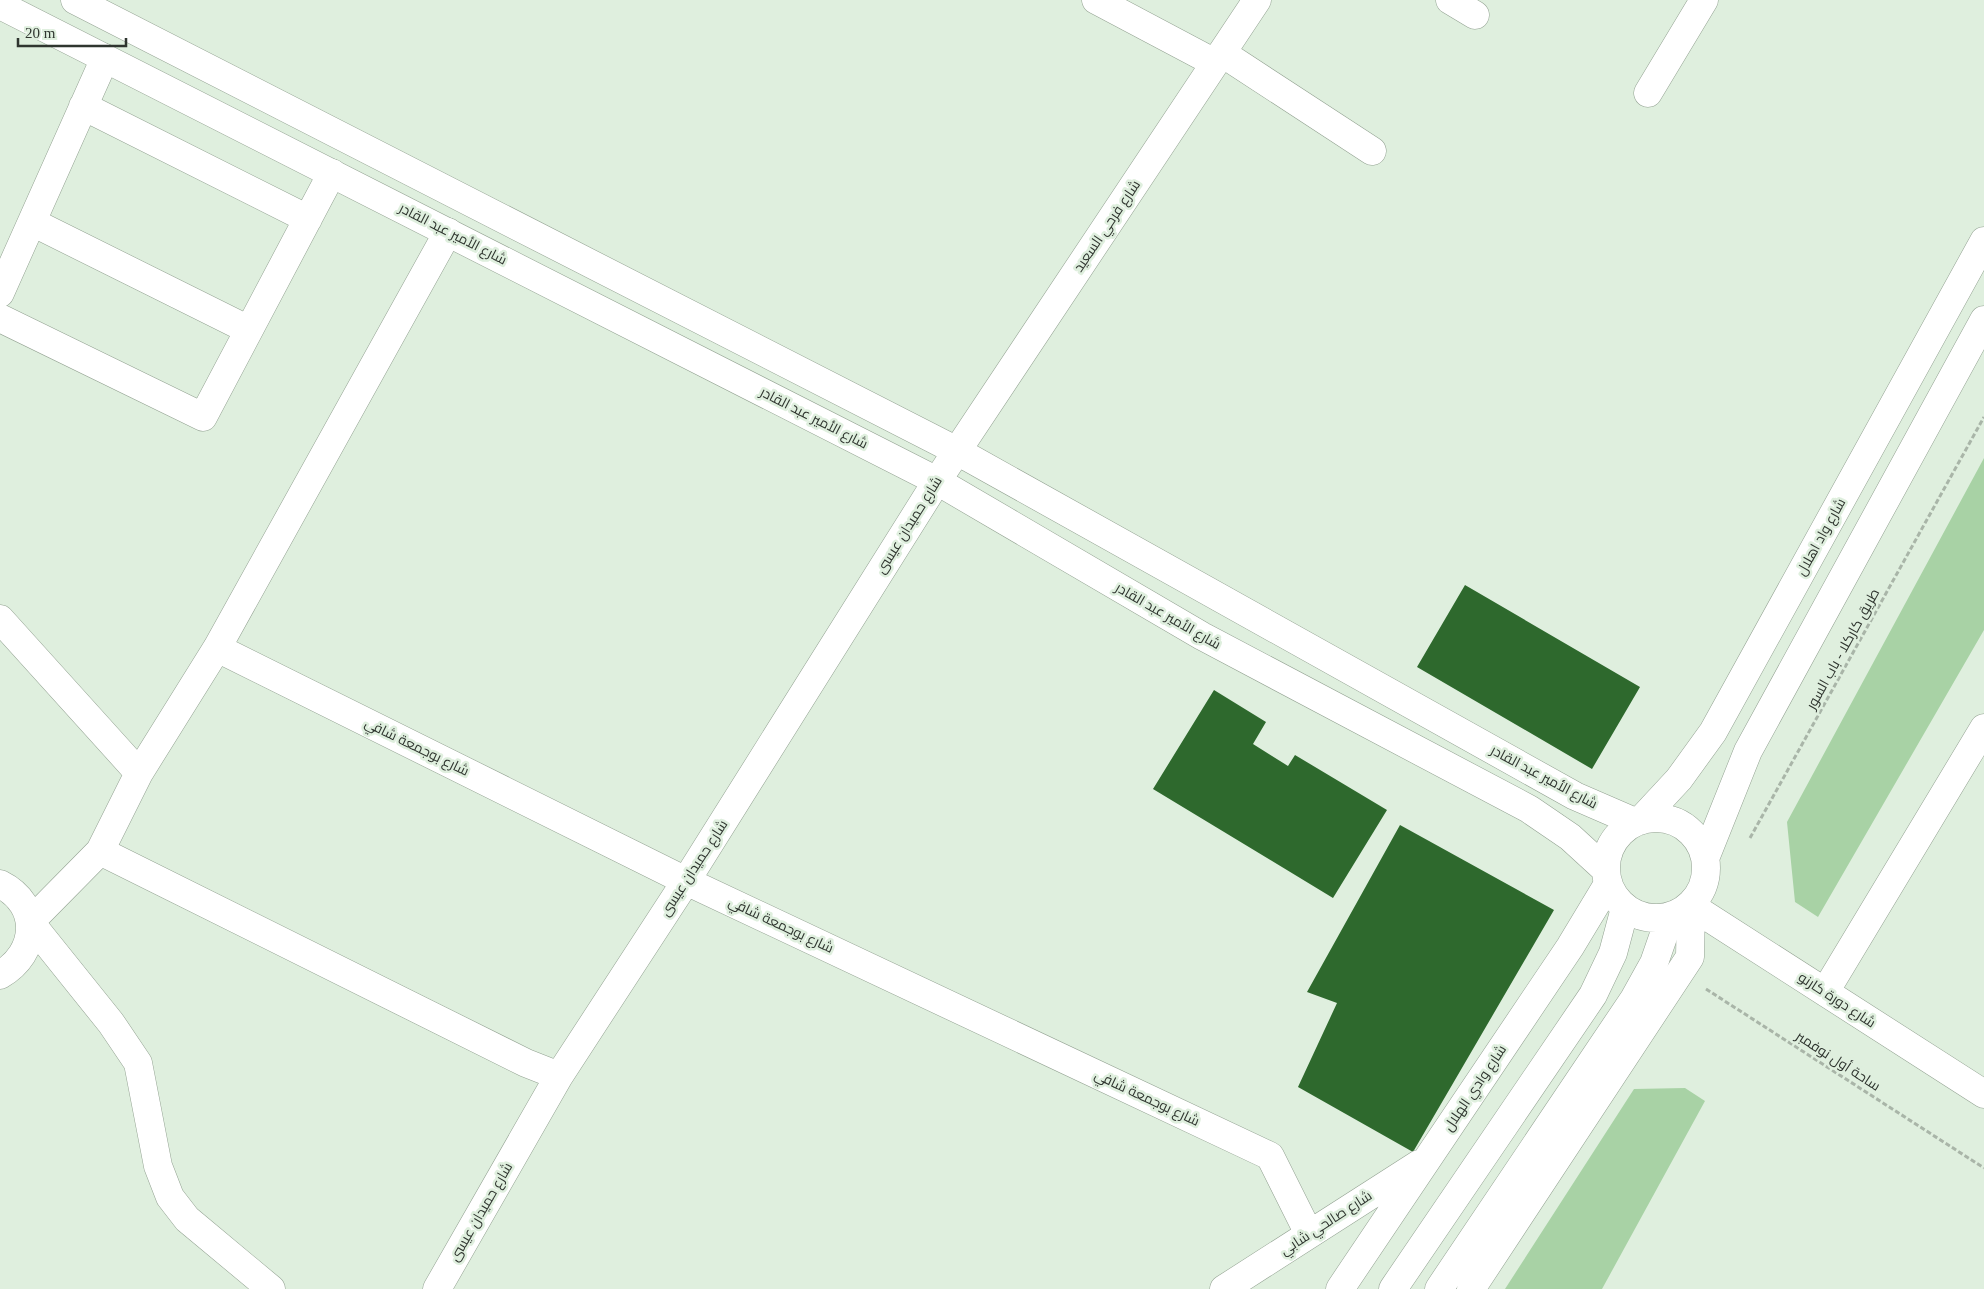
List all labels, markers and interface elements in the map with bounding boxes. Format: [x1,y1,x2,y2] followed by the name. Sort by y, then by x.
[18,15,125,47] scale bar
[25,25,56,41] text: 20 m
[1071,177,1146,277] street label: شارع فرحي السعيد
[395,200,509,269] street label: شارع الأمير عبد القادر
[756,384,870,453] street label: شارع الأمير عبد القادر
[873,474,946,577] street label: شارع حميدان عيسى
[1794,496,1849,579] street label: شارع واد اهلال
[1111,579,1223,653] street label: شارع الأمير عبد القادر
[1803,586,1883,713] street label: طريق كاركلا - باب السور
[361,715,472,782] street label: شارع بوجمعة شافي
[1487,742,1600,812] street label: شارع الأمير عبد القادر
[657,817,731,919] street label: شارع حميدان عيسى
[724,894,836,960] street label: شارع بوجمعة شافي
[1795,970,1878,1031] street label: شارع دورة كارنو
[1792,1026,1884,1095] street label: ساحة أول نوفمبر
[1441,1042,1513,1136] street label: شارع وادي الهلال
[1090,1067,1202,1133] street label: شارع بوجمعة شافي
[447,1160,516,1265] street label: شارع حميدان عيسى
[1277,1188,1377,1262] street label: شارع صالحي شابي

